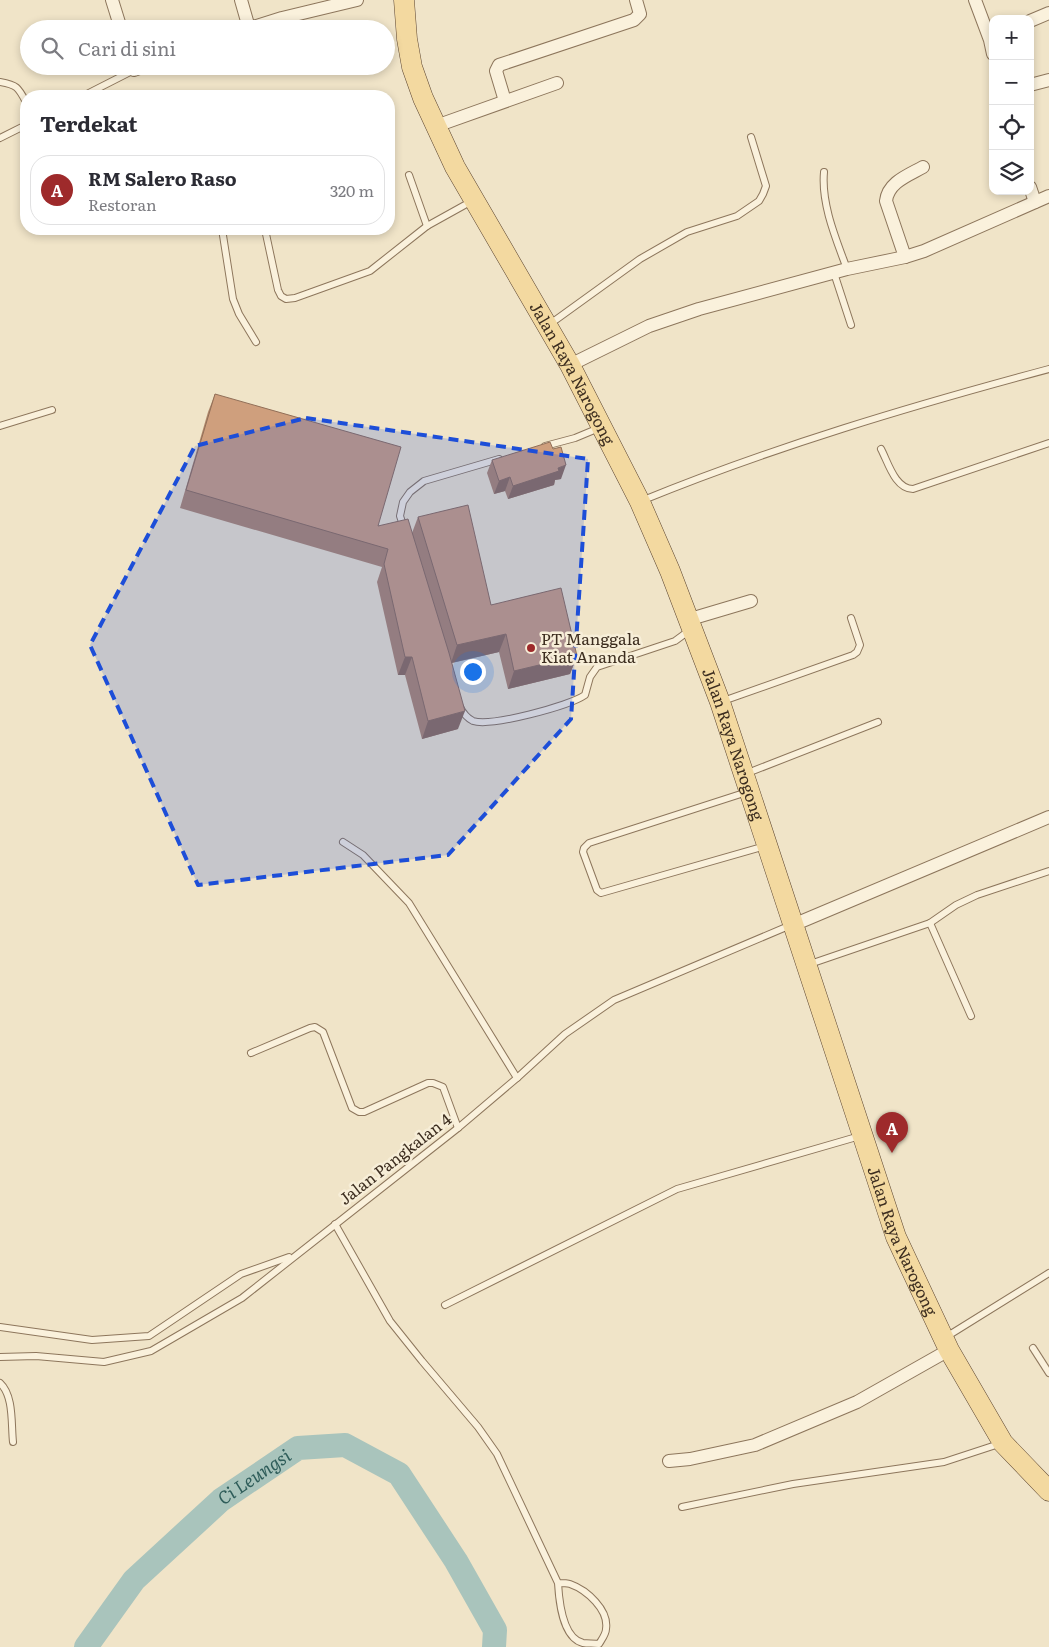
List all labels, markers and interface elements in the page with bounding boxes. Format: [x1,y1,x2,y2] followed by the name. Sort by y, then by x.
[989,15,1034,195] map controls
[989,15,1034,60] button: +
[20,20,395,75] search box
[38,34,66,62] icon: search
[78,34,176,62] text: Cari di sini
[989,60,1034,105] button: −
[989,105,1034,150] button: locate
[40,107,138,138] text: Terdekat
[989,150,1034,195] button: layers
[88,164,237,192] text: RM Salero Raso
[51,178,63,202] text: A
[330,178,374,202] text: 320 m
[88,192,156,216] text: Restoran
[525,297,622,449] street label: Jalan Raya Narogong
[541,626,641,668] place label: PT Manggala Kiat Ananda
[525,642,537,654] marker: PT Manggala Kiat Ananda
[460,659,486,685] your location
[697,664,771,823] street label: Jalan Raya Narogong
[333,1107,456,1210] street label: Jalan Pangkalan 4
[876,1112,908,1153] pin: A
[862,1163,944,1319] street label: Jalan Raya Narogong
[212,1441,296,1511] water label: Ci Leungsi

